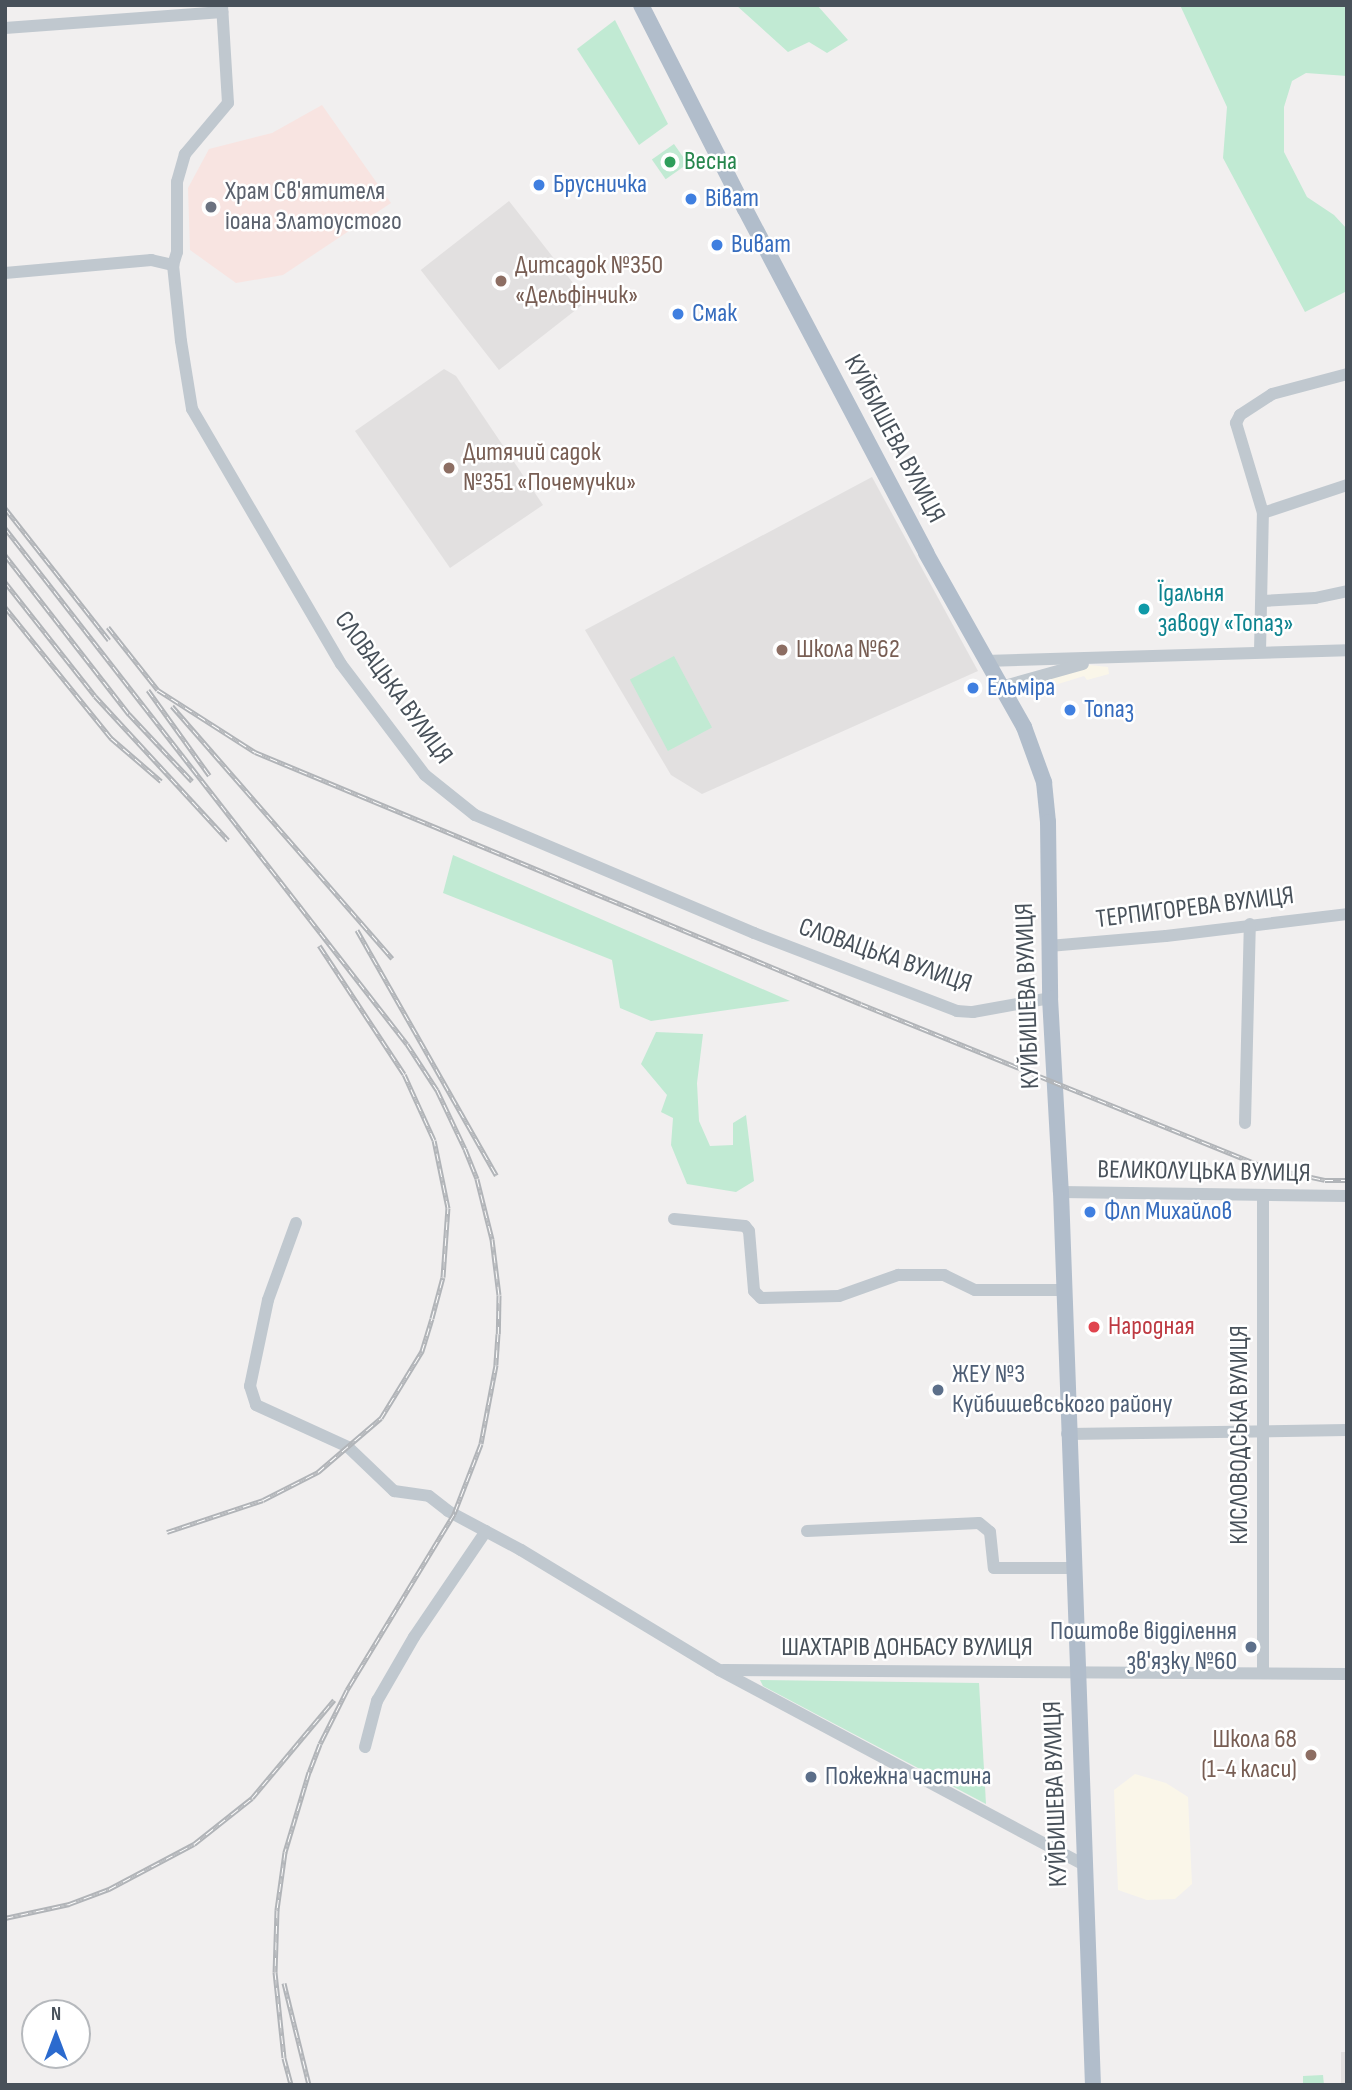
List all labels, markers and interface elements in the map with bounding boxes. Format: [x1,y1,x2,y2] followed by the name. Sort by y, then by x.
[684,146,737,178] place label: Весна
[662,154,678,170] marker: Весна
[553,169,647,201] place label: Брусничка
[225,176,402,238] place label: Храм Св'ятителя іоана Златоустого
[531,177,547,193] marker: Брусничка
[705,183,759,215] place label: Віват
[683,191,699,207] marker: Віват
[203,199,219,215] marker: Храм Св'ятителя іоана Златоустого
[731,229,791,261] place label: Виват
[709,237,725,253] marker: Виват
[515,250,663,312] place label: Дитсадок №350 «Дельфінчик»
[493,273,509,289] marker: Дитсадок №350 «Дельфінчик»
[692,298,737,330] place label: Смак
[670,306,686,322] marker: Смак
[837,350,951,528] street label: КУЙБИШЕВА ВУЛИЦЯ
[463,437,636,498] place label: Дитячий садок №351 «Почемучки»
[441,460,457,476] marker: Дитячий садок №351 «Почемучки»
[1158,578,1294,640] place label: Їдальня заводу «Топаз»
[1136,601,1152,617] marker: Їдальня заводу «Топаз»
[327,606,459,770] street label: СЛОВАЦЬКА ВУЛИЦЯ
[796,634,900,666] place label: Школа №62
[774,642,790,658] marker: Школа №62
[987,672,1055,704] place label: Ельміра
[965,680,981,696] marker: Ельміра
[1084,694,1134,726] place label: Топаз
[1062,702,1078,718] marker: Топаз
[1094,880,1296,936] street label: ТЕРПИГОРЕВА ВУЛИЦЯ
[1009,903,1047,1089] street label: КУЙБИШЕВА ВУЛИЦЯ
[794,912,976,1000] street label: СЛОВАЦЬКА ВУЛИЦЯ
[1097,1155,1311,1189] street label: ВЕЛИКОЛУЦЬКА ВУЛИЦЯ
[1104,1196,1232,1228] place label: Флп Михайлов
[1082,1204,1098,1220] marker: Флп Михайлов
[1108,1311,1195,1343] place label: Народная
[1086,1319,1102,1335] marker: Народная
[1224,1325,1256,1545] street label: КИСЛОВОДСЬКА ВУЛИЦЯ
[952,1359,1172,1420] place label: ЖЕУ №3 Куйбишевського району
[930,1382,946,1398] marker: ЖЕУ №3 Куйбишевського району
[1050,1616,1237,1678] place label: Поштове відділення зв'язку №60
[781,1632,1033,1664] street label: ШАХТАРІВ ДОНБАСУ ВУЛИЦЯ
[1243,1639,1259,1655] marker: Поштове відділення зв'язку №60
[1037,1701,1075,1887] street label: КУЙБИШЕВА ВУЛИЦЯ
[1201,1724,1297,1786] place label: Школа 68 (1-4 класи)
[1303,1747,1319,1763] marker: Школа 68 (1-4 класи)
[825,1761,991,1793] place label: Пожежна частина
[803,1769,819,1785] marker: Пожежна частина
[21,1999,91,2069] north arrow
[51,2003,61,2026] text: N

